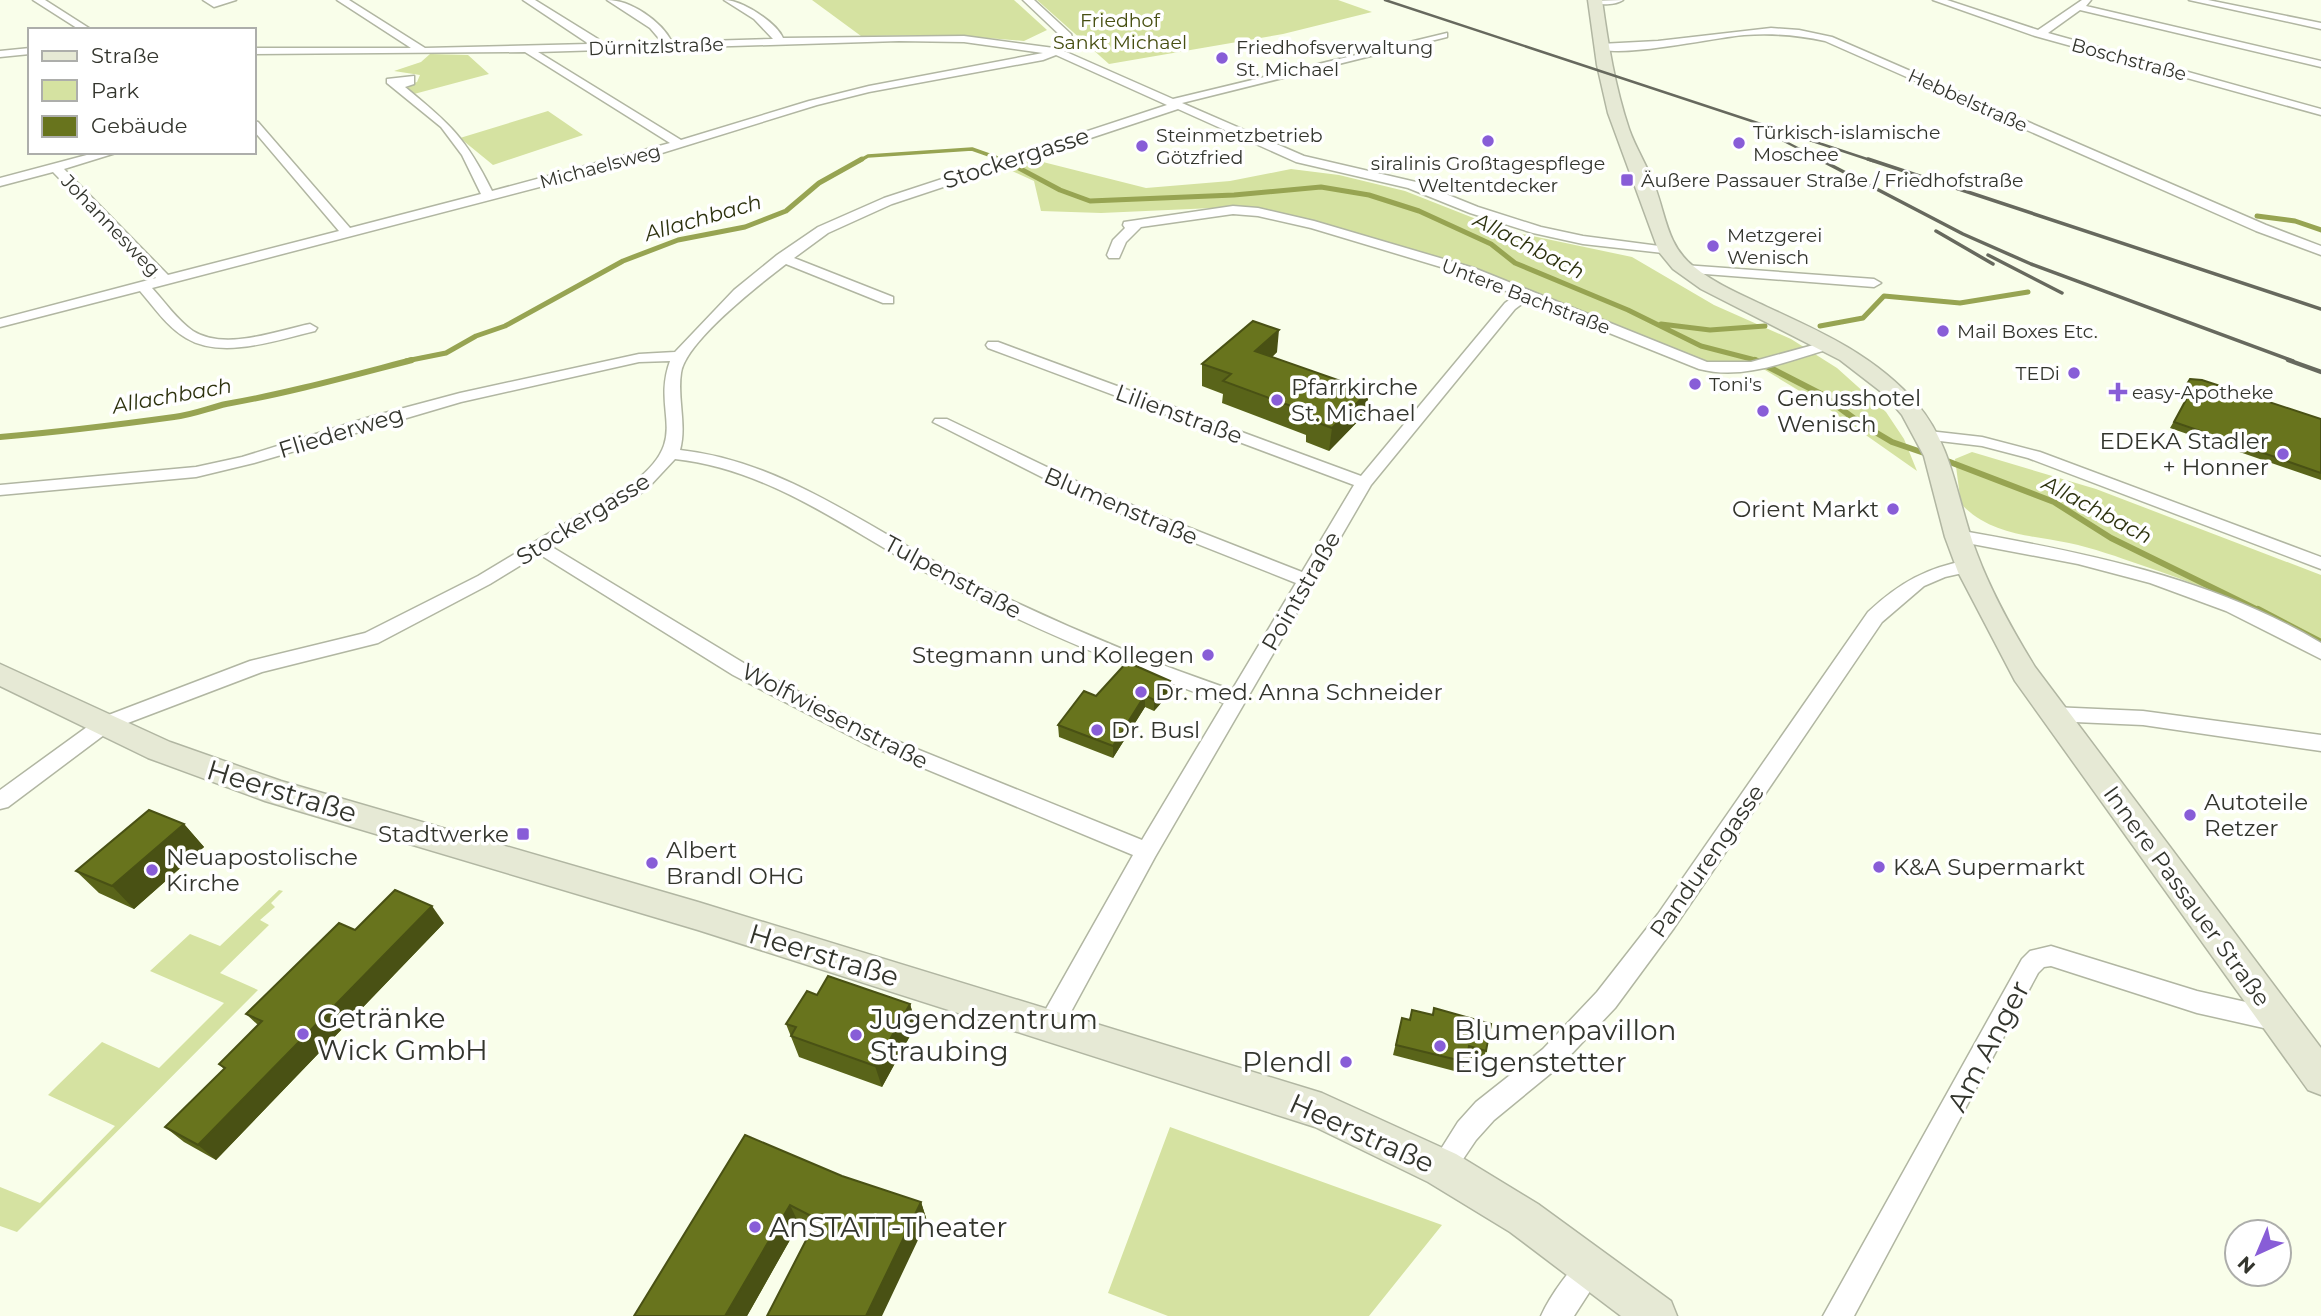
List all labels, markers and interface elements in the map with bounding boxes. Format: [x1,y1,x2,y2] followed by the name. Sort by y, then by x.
[1053,9,1187,54] park label: Friedhof Sankt Michael
[28,28,256,154] legend
[588,33,724,60] street label: Dürnitzlstraße
[2069,33,2189,86] street label: Boschstraße
[1236,36,1433,81] place label: Friedhofsverwaltung St. Michael
[91,43,159,68] text: Straße
[1214,50,1230,66] marker: Friedhofsverwaltung St. Michael
[1904,64,2031,137] street label: Hebbelstraße
[91,78,139,103] text: Park
[91,113,188,138] text: Gebäude
[939,121,1093,195] street label: Stockergasse
[1753,121,1940,166] place label: Türkisch-islamische Moschee
[1156,124,1323,169] place label: Steinmetzbetrieb Götzfried
[1480,133,1496,149] marker: siralinis Großtagespflege Weltentdecker
[1731,135,1747,151] marker: Türkisch-islamische Moschee
[1134,138,1150,154] marker: Steinmetzbetrieb Götzfried
[537,139,663,194] street label: Michaelsweg
[1371,152,1605,197] place label: siralinis Großtagespflege Weltentdecker
[56,169,165,281] street label: Johannesweg
[1641,169,2024,192] place label: Äußere Passauer Straße / Friedhofstraße
[1619,172,1635,188] marker: Äußere Passauer Straße / Friedhofstraße
[639,189,764,247] water label: Allachbach
[1468,206,1589,284] water label: Allachbach
[1727,224,1822,269] place label: Metzgerei Wenisch
[1705,238,1721,254] marker: Metzgerei Wenisch
[1438,254,1613,339] street label: Untere Bachstraße
[1957,320,2098,343] place label: Mail Boxes Etc.
[1935,323,1951,339] marker: Mail Boxes Etc.
[2016,362,2060,385] place label: TEDi
[2066,365,2082,381] marker: TEDi
[108,373,234,419] water label: Allachbach
[1291,373,1418,427] place label: Pfarrkirche St. Michael
[1709,373,1762,396] place label: Toni's
[1687,376,1703,392] marker: Toni's
[1112,378,1246,450] street label: Lilienstraße
[2132,381,2274,404] place label: easy-Apotheke
[1777,384,1921,438] place label: Genusshotel Wenisch
[2110,384,2126,400] marker: easy-Apotheke
[1269,392,1285,408] marker: Pfarrkirche St. Michael
[275,400,407,464] street label: Fliederweg
[1755,403,1771,419] marker: Genusshotel Wenisch
[2099,427,2269,481] place label: EDEKA Stadler + Honner
[2275,446,2291,462] marker: EDEKA Stadler + Honner
[1040,461,1202,551] street label: Blumenstraße
[511,467,655,571] street label: Stockergasse
[2036,469,2156,549] water label: Allachbach
[1732,495,1879,523] place label: Orient Markt
[1885,501,1901,517] marker: Orient Markt
[1256,526,1346,656] street label: Pointstraße
[880,529,1026,625] street label: Tulpenstraße
[912,641,1194,669] place label: Stegmann und Kollegen
[1200,647,1216,663] marker: Stegmann und Kollegen
[737,657,933,775] street label: Wolfwiesenstraße
[1155,678,1443,706] place label: Dr. med. Anna Schneider
[1133,684,1149,700] marker: Dr. med. Anna Schneider
[1111,716,1200,744] place label: Dr. Busl
[1089,722,1105,738] marker: Dr. Busl
[203,752,361,830] street label: Heerstraße
[1644,779,1770,943] street label: Pandurengasse
[2098,780,2276,1012] street label: Innere Passauer Straße
[2204,788,2308,842] place label: Autoteile Retzer
[2182,807,2198,823] marker: Autoteile Retzer
[378,820,509,848] place label: Stadtwerke
[515,826,531,842] marker: Stadtwerke
[666,836,804,890] place label: Albert Brandl OHG
[166,843,358,897] place label: Neuapostolische Kirche
[1893,853,2085,881] place label: K&A Supermarkt
[644,855,660,871] marker: Albert Brandl OHG
[1871,859,1887,875] marker: K&A Supermarkt
[144,862,160,878] marker: Neuapostolische Kirche
[745,916,903,994] street label: Heerstraße
[1939,975,2037,1117] street label: Am Anger
[317,1001,488,1067] place label: Getränke Wick GmbH
[869,1002,1098,1068] place label: Jugendzentrum Straubing
[1454,1013,1676,1079] place label: Blumenpavillon Eigenstetter
[295,1026,311,1042] marker: Getränke Wick GmbH
[848,1027,864,1043] marker: Jugendzentrum Straubing
[1432,1038,1448,1054] marker: Blumenpavillon Eigenstetter
[1242,1045,1332,1079] place label: Plendl
[1338,1054,1354,1070] marker: Plendl
[1284,1086,1440,1180] street label: Heerstraße
[769,1210,1007,1244] place label: AnSTATT-Theater
[2223,1218,2293,1288] north arrow
[747,1219,763,1235] marker: AnSTATT-Theater
[2233,1251,2260,1278] text: N

